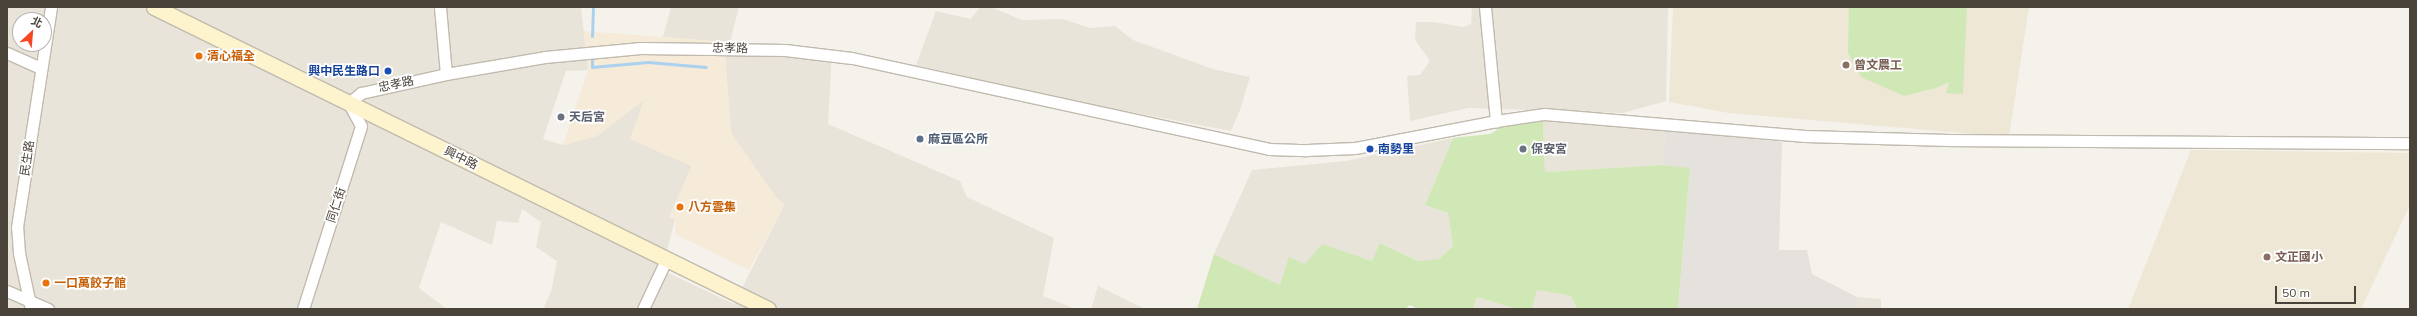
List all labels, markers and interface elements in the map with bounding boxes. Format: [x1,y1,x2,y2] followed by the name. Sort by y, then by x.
[12,12,52,52] north arrow
[29,13,45,31] text: 北
[712,40,748,56] street label: 忠孝路
[207,49,255,63] place label: 清心福全
[194,51,204,61] marker: 清心福全
[1854,58,1902,72] place label: 曾文農工
[1841,60,1851,70] marker: 曾文農工
[308,64,380,78] place label: 興中民生路口
[383,66,393,76] marker: 興中民生路口
[377,73,415,95] street label: 忠孝路
[569,110,605,124] place label: 天后宮
[556,112,566,122] marker: 天后宮
[928,132,988,146] place label: 麻豆區公所
[915,134,925,144] marker: 麻豆區公所
[17,139,37,177] street label: 民生路
[1378,142,1414,156] place label: 南勢里
[1531,142,1567,156] place label: 保安宮
[442,144,480,172] street label: 興中路
[1365,144,1375,154] marker: 南勢里
[1518,144,1528,154] marker: 保安宮
[324,186,348,224] street label: 同仁街
[688,200,736,214] place label: 八方雲集
[675,202,685,212] marker: 八方雲集
[2275,250,2323,264] place label: 文正國小
[2262,252,2272,262] marker: 文正國小
[54,276,126,290] place label: 一口萬餃子館
[41,278,51,288] marker: 一口萬餃子館
[2277,278,2358,304] scale bar
[2282,285,2310,300] text: 50 m

